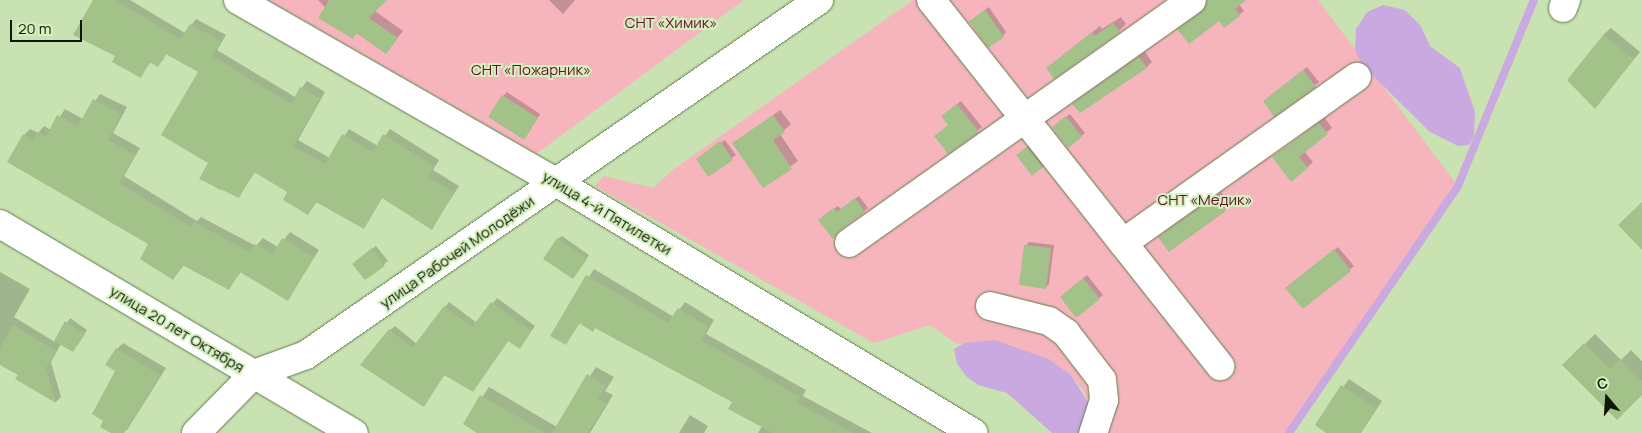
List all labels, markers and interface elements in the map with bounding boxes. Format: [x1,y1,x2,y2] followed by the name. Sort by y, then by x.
[12,10,85,42] scale bar
[625,14,717,32] park label: СНТ «Химик»
[18,18,51,39] text: 20 m
[471,61,591,79] park label: СНТ «Пожарник»
[539,167,675,259] street label: улица 4-й Пятилетки
[1157,191,1253,209] park label: СНТ «Медик»
[376,192,538,312] street label: улица Рабочей Молодёжи
[106,282,248,376] street label: улица 20 лет Октября
[1582,373,1632,423] north arrow
[1594,373,1610,394] text: С

